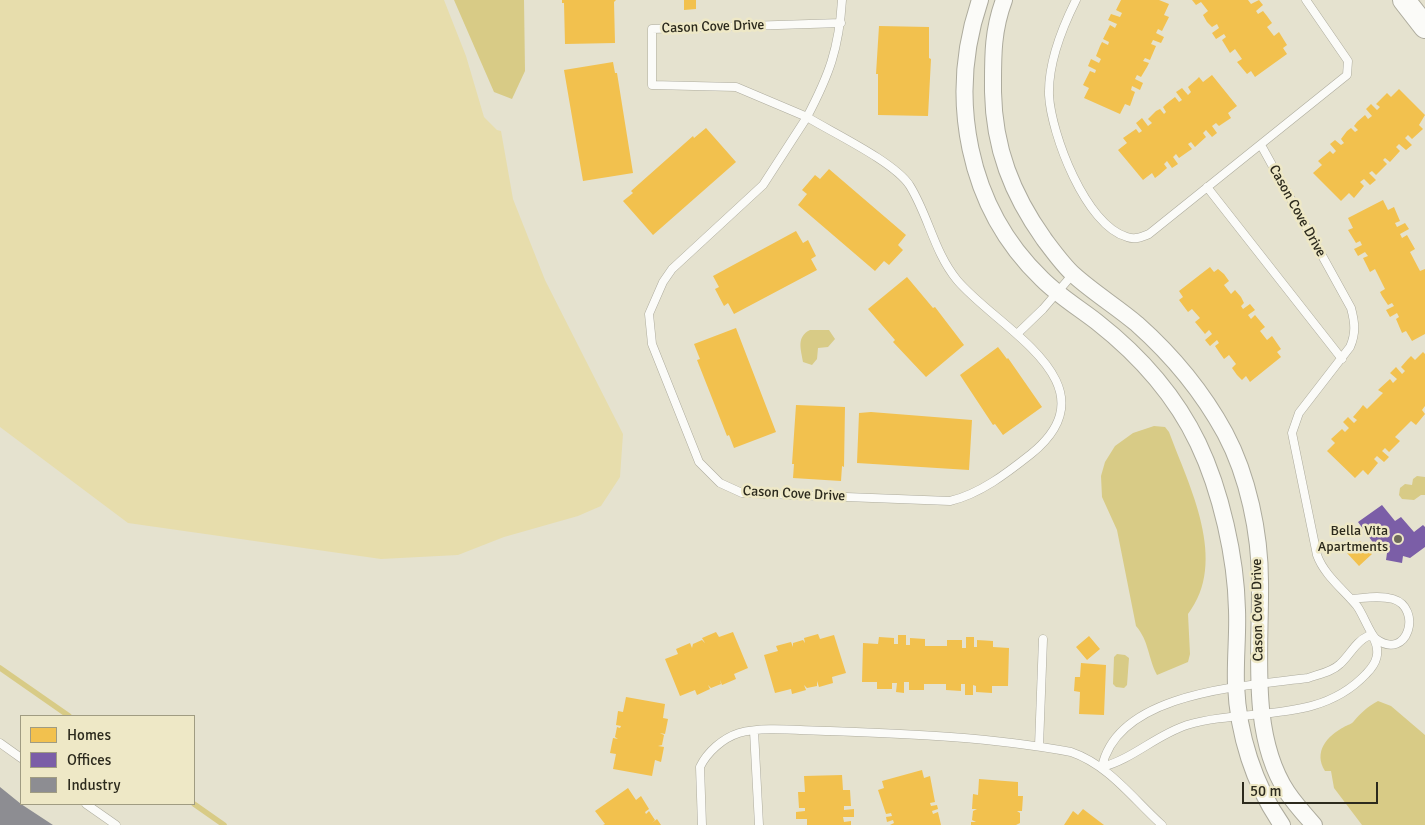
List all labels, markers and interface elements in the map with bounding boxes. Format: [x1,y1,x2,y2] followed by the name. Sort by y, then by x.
[661,17,765,37] street label: Cason Cove Drive
[1265,162,1329,260] street label: Cason Cove Drive
[742,483,846,505] street label: Cason Cove Drive
[1318,523,1388,556] place label: Bella Vita Apartments
[1392,533,1404,545] marker: Bella Vita Apartments
[1249,559,1267,661] street label: Cason Cove Drive
[20,715,195,805] legend
[67,726,111,744] text: Homes
[67,751,111,769] text: Offices
[1245,772,1381,804] scale bar
[67,776,120,794] text: Industry
[1250,782,1281,800] text: 50 m

